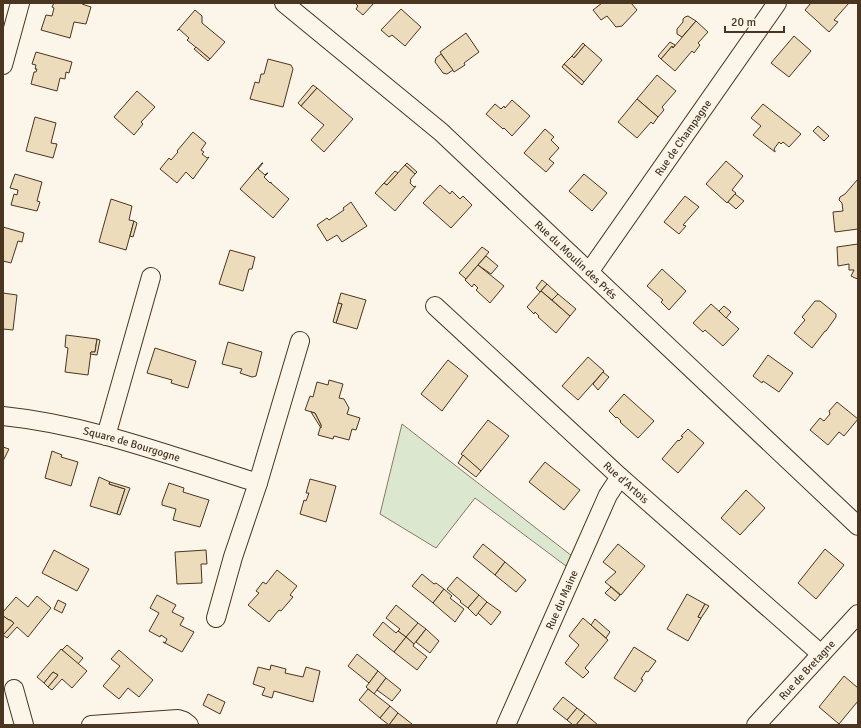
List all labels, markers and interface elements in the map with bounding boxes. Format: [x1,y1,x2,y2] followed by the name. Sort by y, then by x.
[725,8,784,34] scale bar
[731,15,756,30] text: 20 m
[652,97,714,178] street label: Rue de Champagne
[532,218,620,302] street label: Rue du Moulin des Prés
[82,424,182,465] street label: Square de Bourgogne
[600,459,651,506] street label: Rue d'Artois
[543,568,581,632] street label: Rue du Maine
[776,637,838,703] street label: Rue de Bretagne

